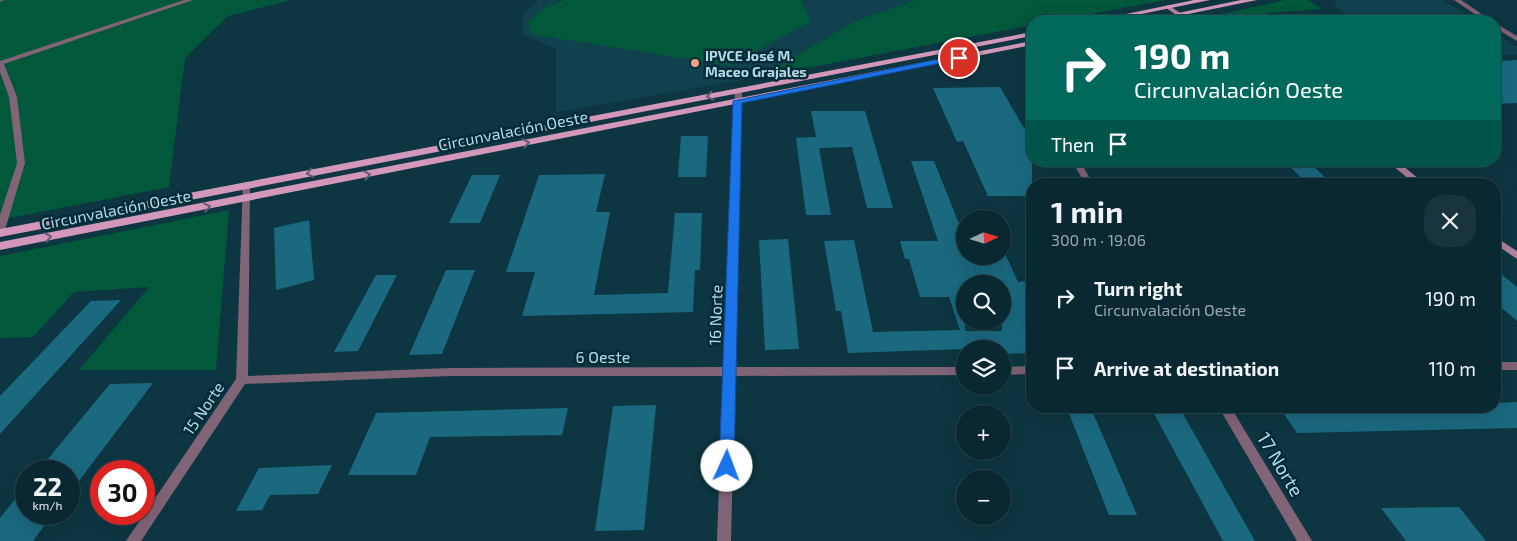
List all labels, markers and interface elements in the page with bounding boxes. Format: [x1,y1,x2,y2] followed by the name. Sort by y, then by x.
[1134,34,1230,76] text: 190 m
[1051,35,1116,100] icon: right
[938,37,980,79] pin
[945,44,973,72] icon: arrive
[705,47,807,80] place label: IPVCE José M. Maceo Grajales
[689,57,701,69] marker: IPVCE José M. Maceo Grajales
[1134,76,1343,102] text: Circunvalación Oeste
[705,90,714,101] one-way arrow
[437,106,589,154] street label: Circunvalación Oeste
[1104,130,1132,158] icon: arrive
[1051,133,1094,156] text: Then
[522,138,531,149] one-way arrow
[305,167,314,177] one-way arrow
[362,170,371,181] one-way arrow
[40,185,192,233] street label: Circunvalación Oeste
[1051,193,1123,229] text: 1 min
[1424,195,1476,247] button: close
[203,202,212,212] one-way arrow
[956,210,1011,265] north arrow
[956,210,1011,525] map controls
[1051,230,1146,249] text: 300 m · 19:06
[43,233,52,243] one-way arrow
[956,275,1011,330] button: search
[1094,277,1182,300] text: Turn right
[704,284,726,346] street label: 16 Norte
[1051,284,1079,312] icon: right
[1425,287,1476,310] text: 190 m
[1094,300,1246,319] text: Circunvalación Oeste
[956,340,1011,395] button: layers
[576,347,630,366] street label: 6 Oeste
[1051,354,1079,382] icon: arrive
[1094,357,1279,380] text: Arrive at destination
[1429,357,1476,380] text: 110 m
[178,378,228,438] street label: 15 Norte
[956,405,1011,460] button: +
[1253,428,1309,500] street label: 17 Norte
[700,439,752,491] position arrow
[90,460,155,525] speed limit sign: 30
[956,470,1011,525] button: −
[33,471,62,501] text: 22
[33,498,62,512] text: km/h

